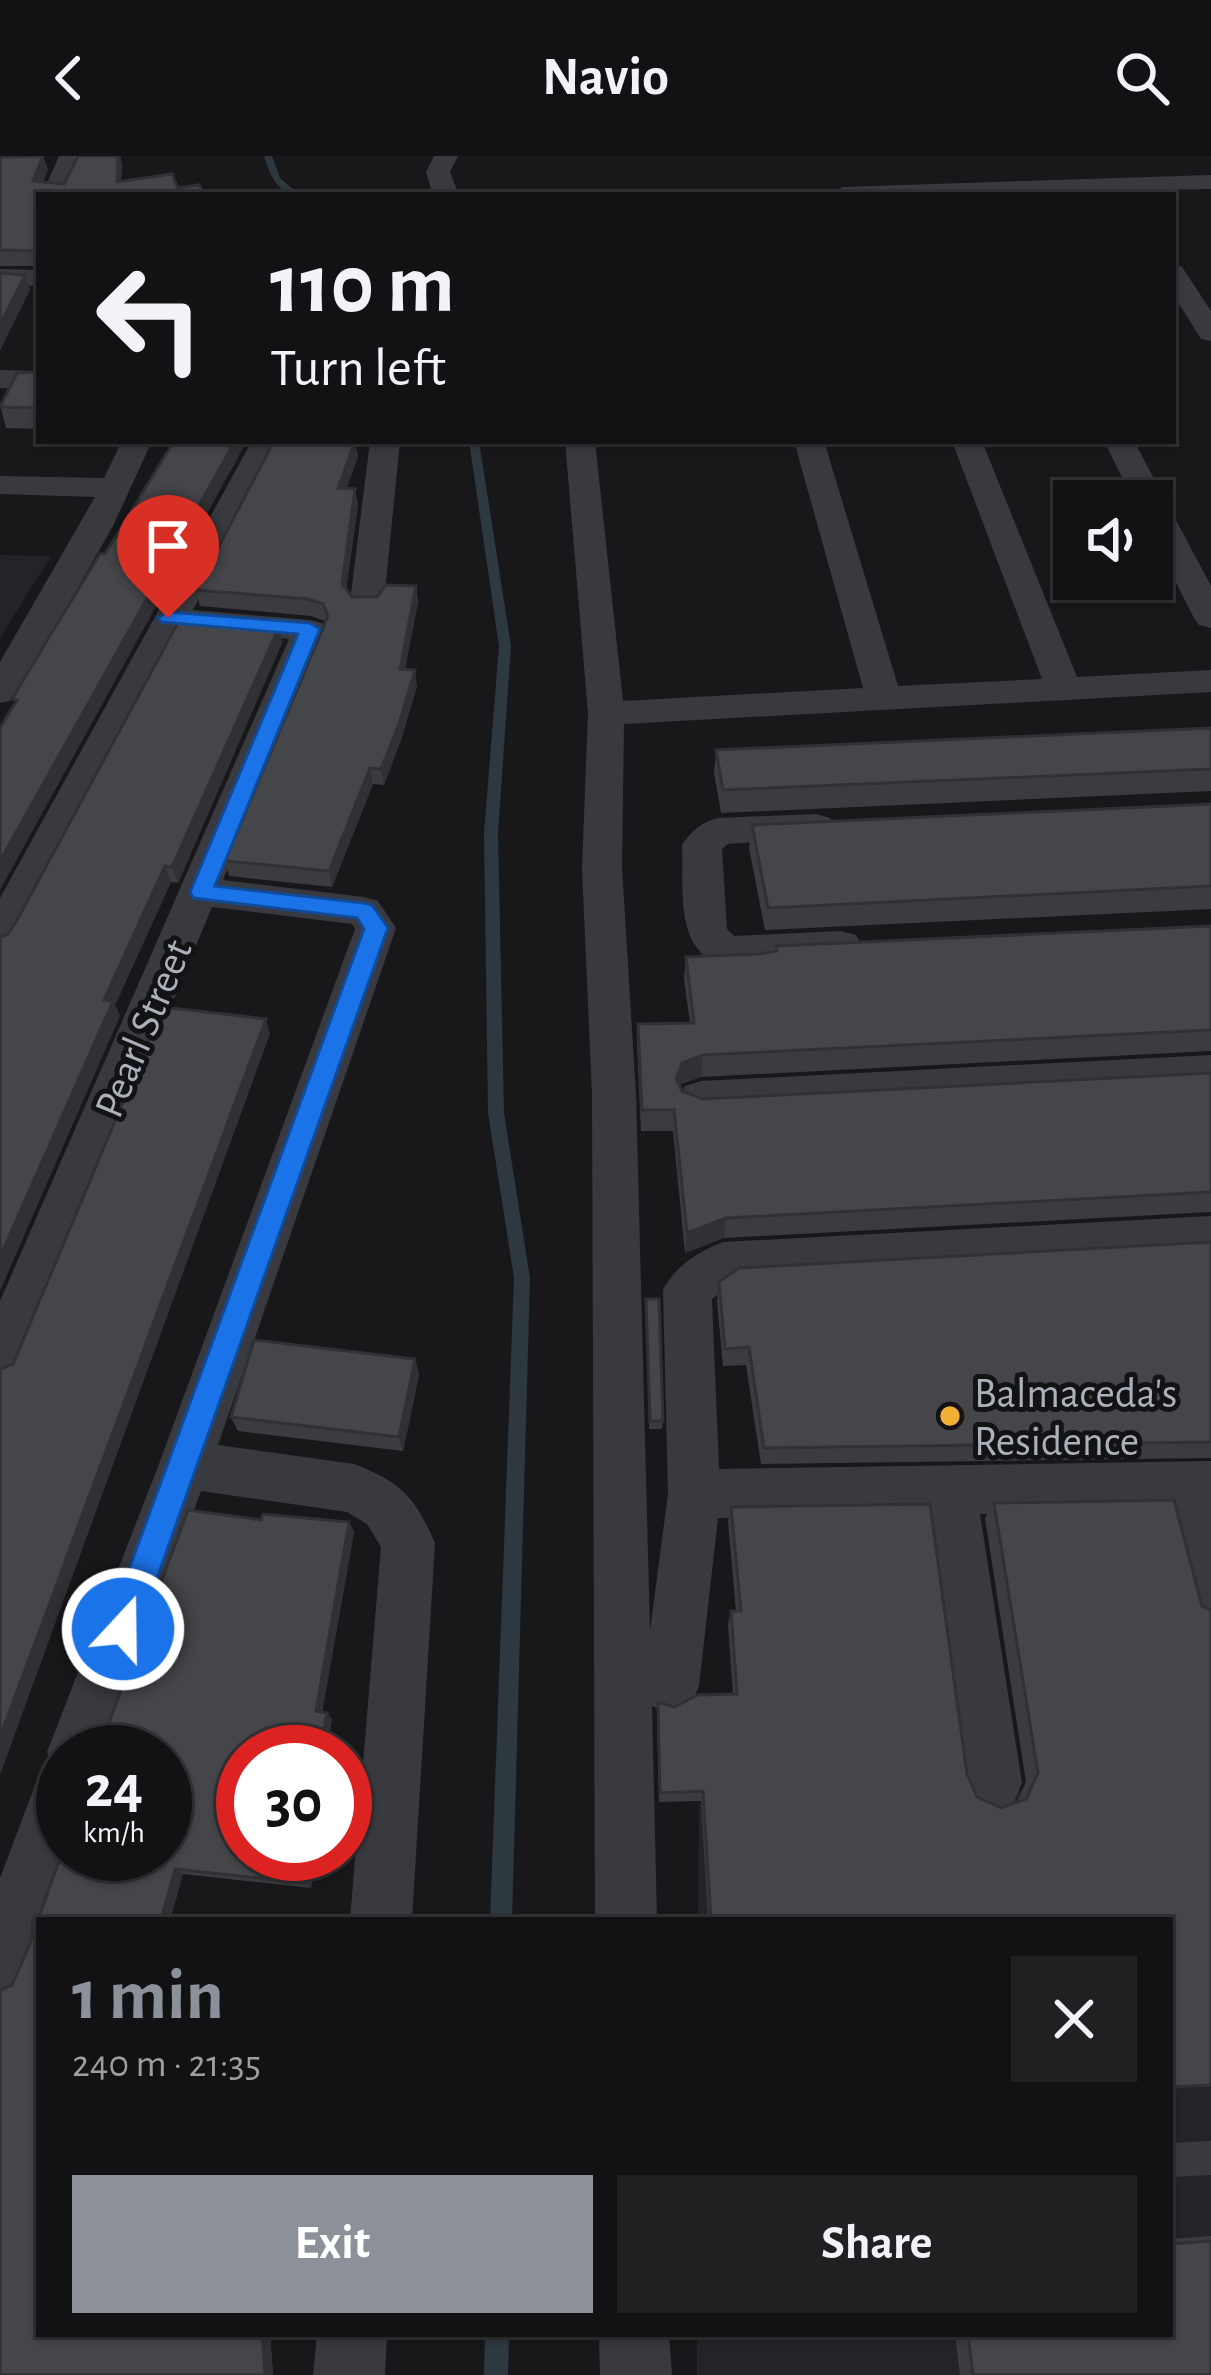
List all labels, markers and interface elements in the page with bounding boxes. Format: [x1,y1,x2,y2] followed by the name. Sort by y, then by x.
[36,45,102,111] icon: back
[1109,45,1175,111] icon: search
[542,51,669,105] text: Navio
[72,240,228,396] icon: left
[270,244,455,328] text: 110 m
[270,342,446,396] text: Turn left
[1053,480,1173,600] map controls
[1053,480,1173,600] button: sound
[117,495,219,618] pin
[135,513,201,579] icon: arrive
[88,934,200,1124] street label: Pearl Street
[974,1373,1177,1463] place label: Balmaceda's Residence
[937,1403,963,1429] marker: Balmaceda's Residence
[60,1566,186,1692] position arrow
[216,1725,372,1881] speed limit sign: 30
[85,1758,143,1818] text: 24
[83,1818,145,1848] text: km/h
[1011,1956,1137,2082] button: close
[72,1960,224,2032] text: 1 min
[72,2045,261,2084] text: 240 m · 21:35
[72,2175,593,2313] button: Exit
[617,2175,1137,2313] button: Share

